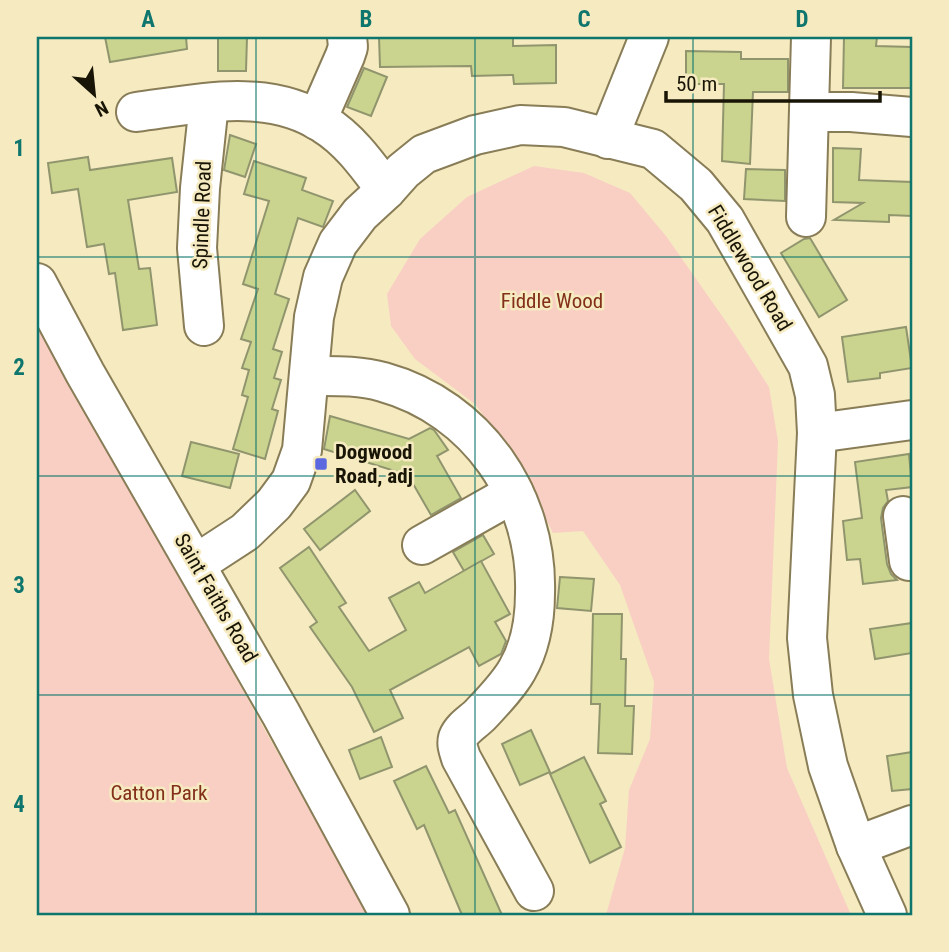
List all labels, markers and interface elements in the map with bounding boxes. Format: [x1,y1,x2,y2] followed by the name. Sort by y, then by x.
[141,6,155,33] text: A
[360,6,372,33] text: B
[577,6,591,33] text: C
[796,6,809,33] text: D
[60,60,130,130] north arrow
[666,60,879,104] scale bar
[676,72,717,96] text: 50 m
[91,96,112,122] text: N
[13,135,25,162] text: 1
[188,160,216,270] street label: Spindle Road
[703,201,797,335] street label: Fiddlewood Road
[501,289,603,313] park label: Fiddle Wood
[13,354,25,381] text: 2
[335,440,413,488] place label: Dogwood Road, adj
[313,456,329,472] marker: Dogwood Road, adj
[169,529,263,667] street label: Saint Faiths Road
[13,572,25,599] text: 3
[110,781,208,805] park label: Catton Park
[13,791,25,818] text: 4

